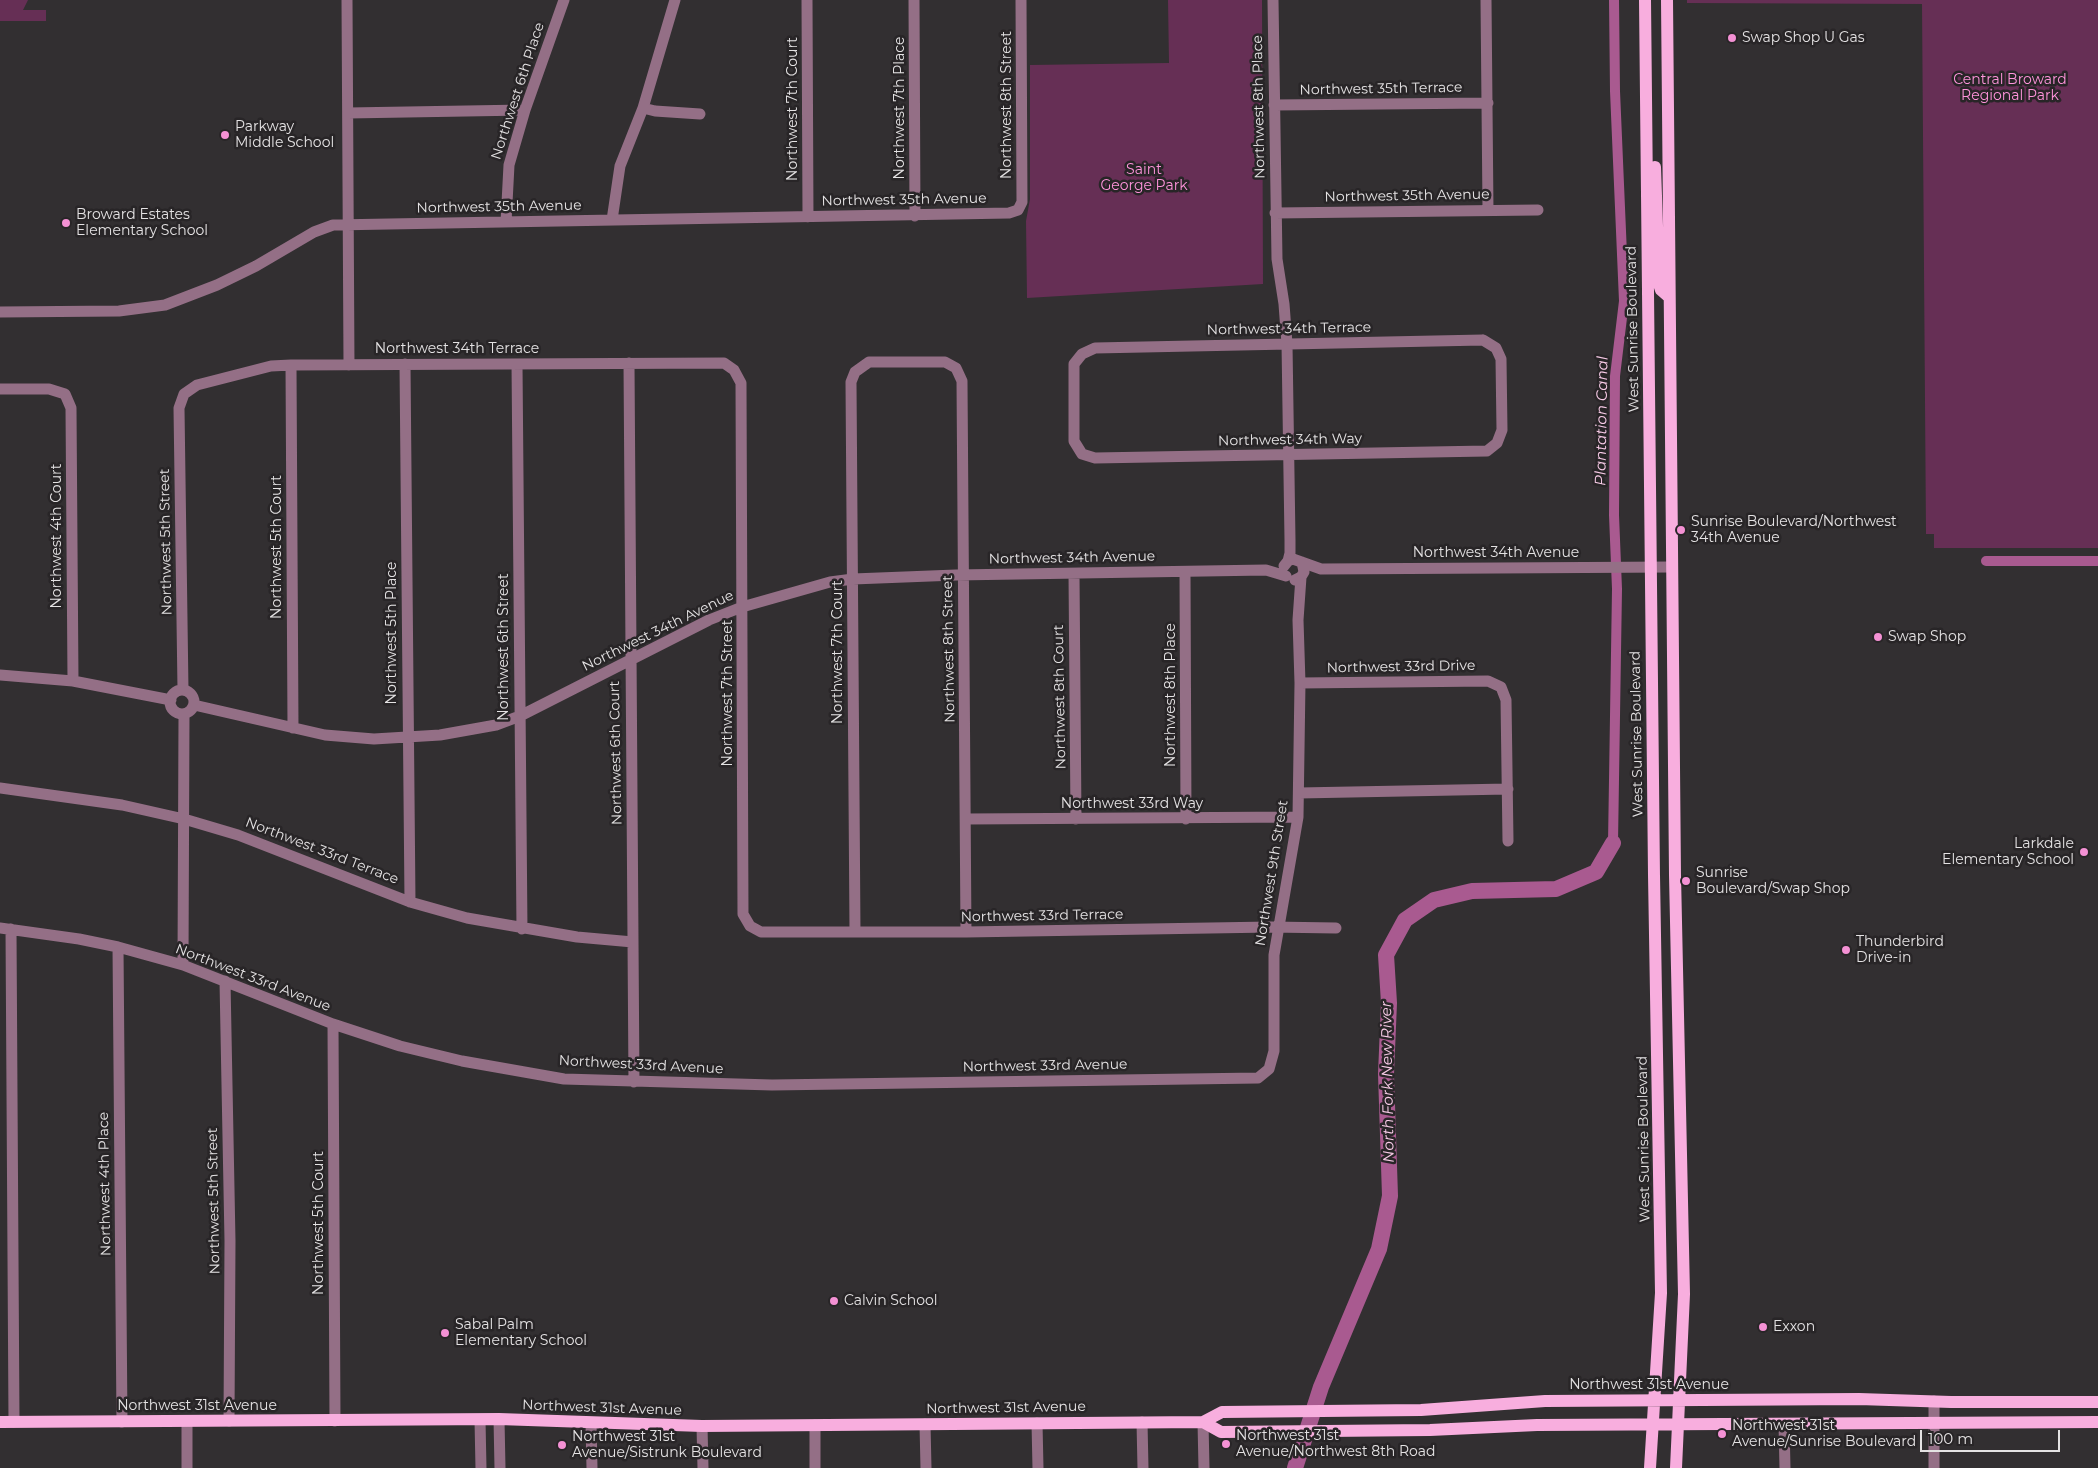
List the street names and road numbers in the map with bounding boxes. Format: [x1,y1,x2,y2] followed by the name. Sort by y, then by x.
[488,20,548,162] street label: Northwest 6th Place
[999,31,1015,179] street label: Northwest 8th Street
[1249,35,1269,179] street label: Northwest 8th Place
[785,37,801,181] street label: Northwest 7th Court
[892,37,908,179] street label: Northwest 7th Place
[1299,79,1463,99] street label: Northwest 35th Terrace
[1324,186,1490,206] street label: Northwest 35th Avenue
[821,190,987,210] street label: Northwest 35th Avenue
[416,197,582,217] street label: Northwest 35th Avenue
[1623,246,1643,412] street label: West Sunrise Boulevard
[1207,319,1371,339] street label: Northwest 34th Terrace
[375,341,539,357] street label: Northwest 34th Terrace
[1218,430,1362,450] street label: Northwest 34th Way
[49,463,65,609] street label: Northwest 4th Court
[156,468,176,616] street label: Northwest 5th Street
[269,475,285,619] street label: Northwest 5th Court
[1413,545,1579,561] street label: Northwest 34th Avenue
[989,548,1155,568] street label: Northwest 34th Avenue
[384,562,400,704] street label: Northwest 5th Place
[496,573,512,721] street label: Northwest 6th Street
[939,575,959,723] street label: Northwest 8th Street
[830,580,846,724] street label: Northwest 7th Court
[579,587,737,675] street label: Northwest 34th Avenue
[720,620,736,766] street label: Northwest 7th Street
[1163,623,1179,767] street label: Northwest 8th Place
[1050,624,1070,770] street label: Northwest 8th Court
[1627,651,1647,817] street label: West Sunrise Boulevard
[1327,657,1475,677] street label: Northwest 33rd Drive
[606,681,626,825] street label: Northwest 6th Court
[1061,796,1203,812] street label: Northwest 33rd Way
[1252,799,1292,947] street label: Northwest 9th Street
[243,814,401,888] street label: Northwest 33rd Terrace
[960,906,1124,926] street label: Northwest 33rd Terrace
[173,941,333,1015] street label: Northwest 33rd Avenue
[558,1052,724,1078] street label: Northwest 33rd Avenue
[962,1056,1128,1076] street label: Northwest 33rd Avenue
[1634,1056,1654,1222] street label: West Sunrise Boulevard
[95,1112,115,1256] street label: Northwest 4th Place
[204,1127,224,1275] street label: Northwest 5th Street
[311,1151,327,1295] street label: Northwest 5th Court
[1569,1377,1729,1393] street label: Northwest 31st Avenue
[522,1397,682,1419] street label: Northwest 31st Avenue
[117,1398,277,1414] street label: Northwest 31st Avenue
[926,1398,1086,1418] street label: Northwest 31st Avenue

